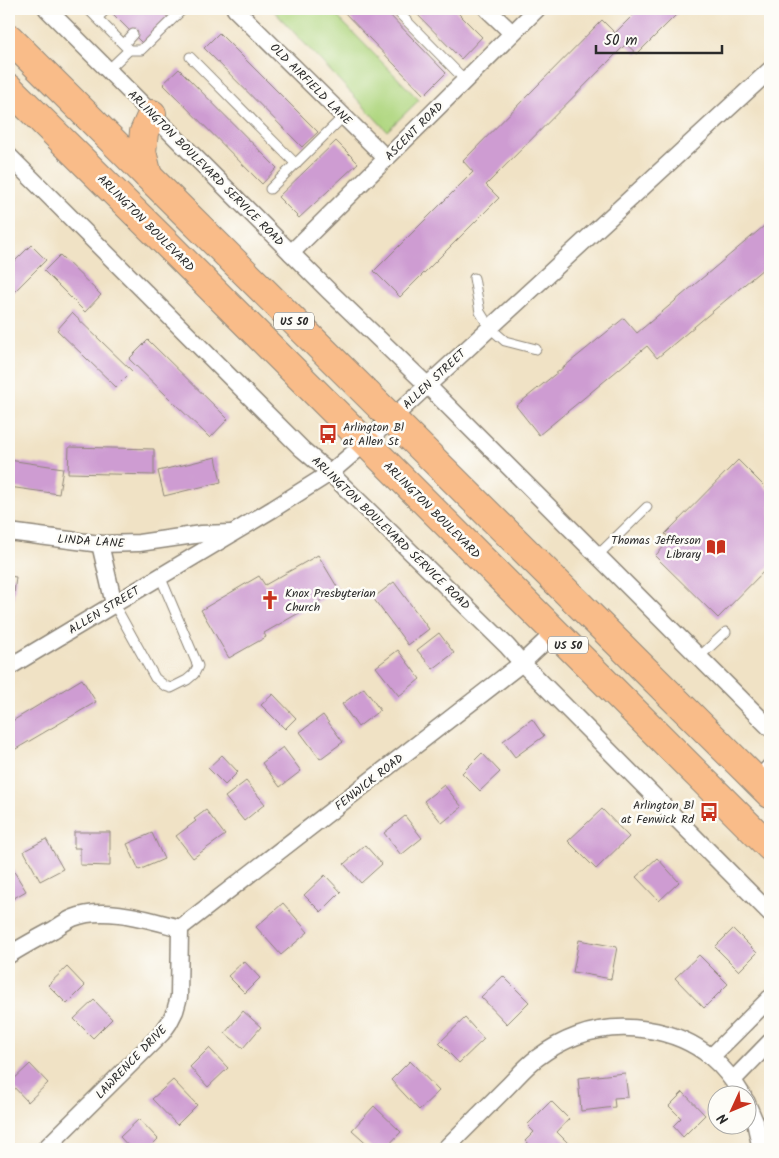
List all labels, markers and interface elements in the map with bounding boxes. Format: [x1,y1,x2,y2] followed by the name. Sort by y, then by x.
[596,22,723,54] scale bar
[604,29,638,53] text: 50 m
[265,39,357,131] street label: OLD AIRFIELD LANE
[125,87,287,249] street label: ARLINGTON BOULEVARD SERVICE ROAD
[381,97,448,165] street label: ASCENT ROAD
[95,172,197,274] street label: ARLINGTON BOULEVARD
[274,312,314,330] road number: US 50
[398,344,471,414] street label: ALLEN STREET
[343,418,404,451] place label: Arlington Bl at Allen St
[317,423,339,445] bus stop icon: Arlington Bl at Allen St
[307,452,475,615] street label: ARLINGTON BOULEVARD SERVICE ROAD
[379,457,485,564] street label: ARLINGTON BOULEVARD
[57,530,126,553] street label: LINDA LANE
[611,531,701,564] place label: Thomas Jefferson Library
[705,536,727,558] library icon: Thomas Jefferson Library
[65,581,145,639] street label: ALLEN STREET
[285,584,376,617] place label: Knox Presbyterian Church
[259,589,281,611] church icon: Knox Presbyterian Church
[548,636,588,654] road number: US 50
[331,749,408,815] street label: FENWICK ROAD
[621,796,695,829] place label: Arlington Bl at Fenwick Rd
[698,801,720,823] bus stop icon: Arlington Bl at Fenwick Rd
[91,1020,172,1104] street label: LAWRENCE DRIVE
[706,1086,756,1136] north arrow
[712,1107,734,1129] text: N

